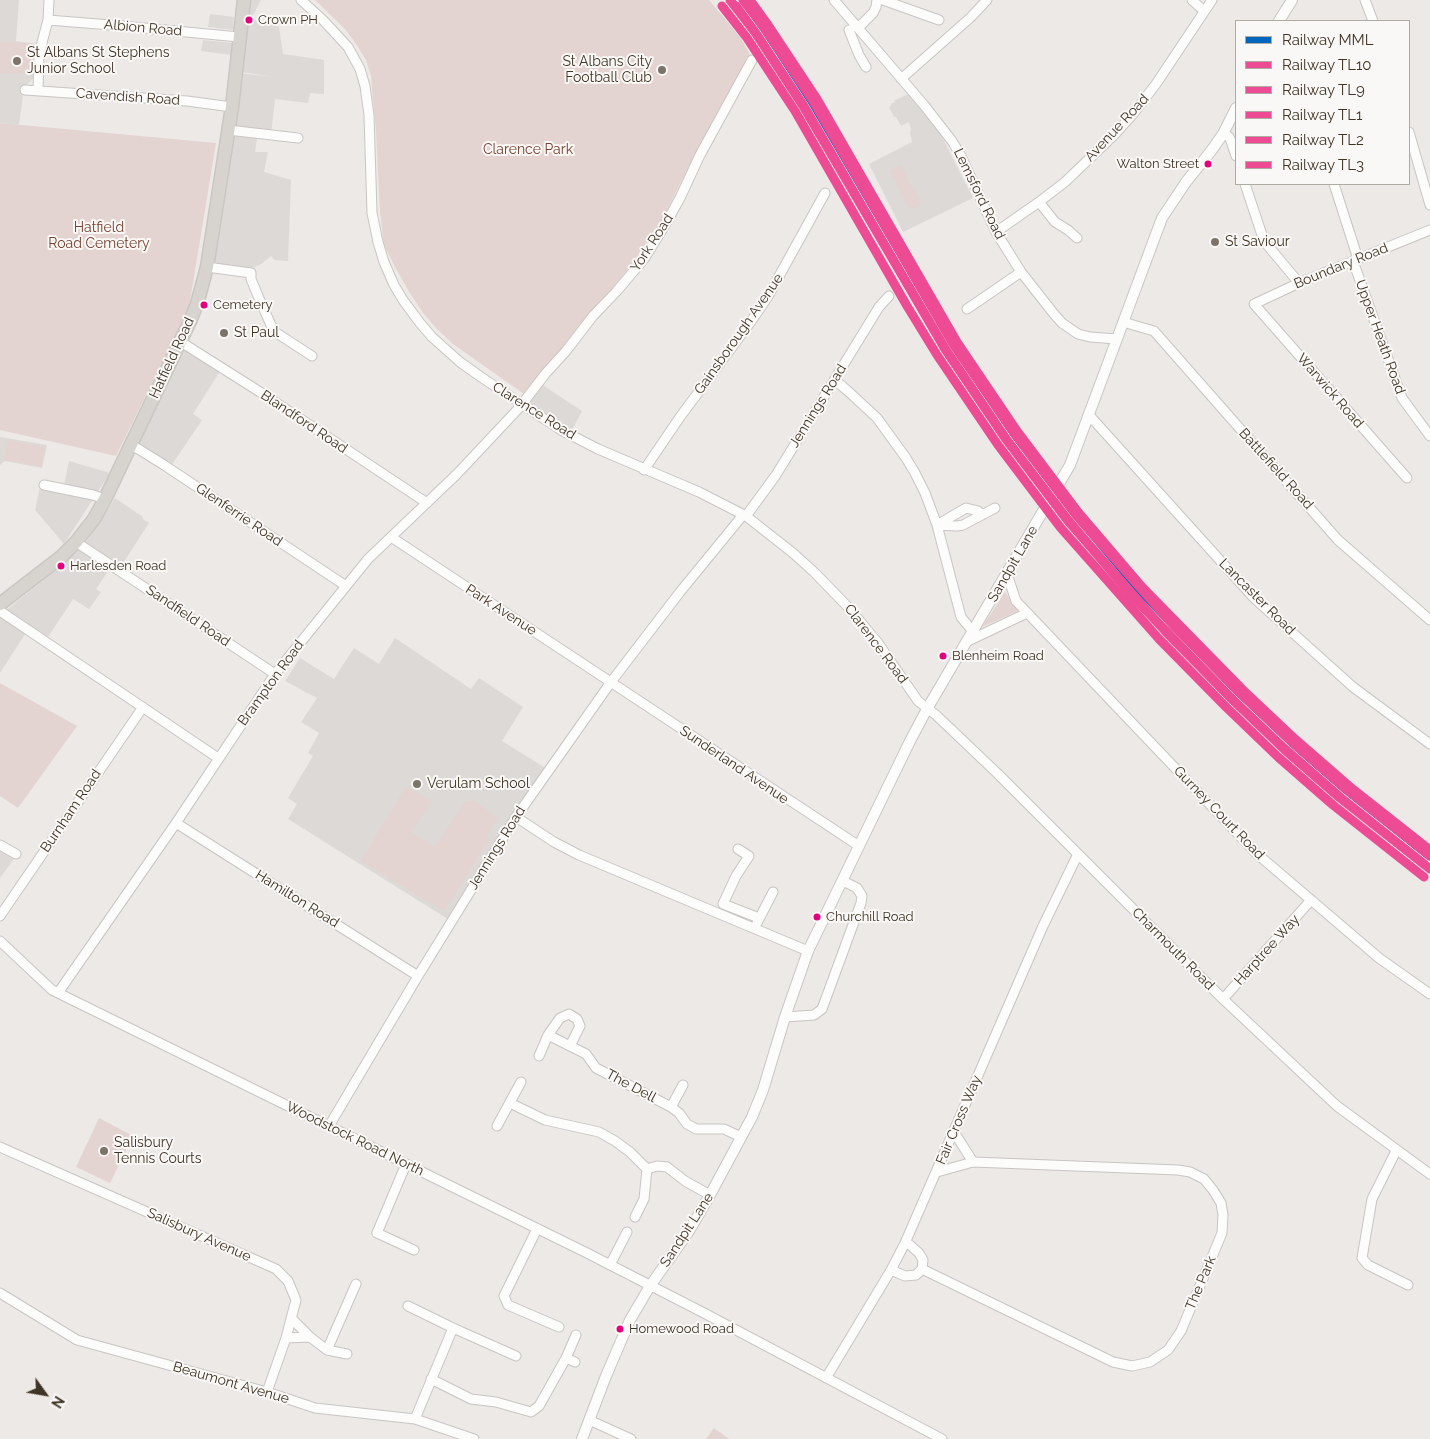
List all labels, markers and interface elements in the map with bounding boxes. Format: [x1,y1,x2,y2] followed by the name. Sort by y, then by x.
[258,12,318,28] place label: Crown PH
[244,15,254,25] marker: Crown PH
[103,16,183,40] street label: Albion Road
[1235,20,1410,185] legend
[1282,31,1374,49] text: Railway MML
[27,45,169,78] place label: St Albans St Stephens Junior School
[562,54,652,86] place label: St Albans City Football Club
[11,55,23,67] marker: St Albans St Stephens Junior School
[1282,56,1372,74] text: Railway TL10
[656,64,668,76] marker: St Albans City Football Club
[1282,81,1365,99] text: Railway TL9
[75,85,181,109] street label: Cavendish Road
[1081,91,1153,165] street label: Avenue Road
[1282,106,1362,124] text: Railway TL1
[1282,131,1364,149] text: Railway TL2
[483,142,573,158] park label: Clarence Park
[950,146,1008,242] street label: Lemsford Road
[1117,156,1199,172] place label: Walton Street
[1282,156,1364,174] text: Railway TL3
[1203,159,1213,169] marker: Walton Street
[627,211,677,275] street label: York Road
[48,220,150,252] park label: Hatfield Road Cemetery
[1225,234,1290,250] place label: St Saviour
[1209,236,1221,248] marker: St Saviour
[1291,239,1391,293] street label: Boundary Road
[691,270,787,398] street label: Gainsborough Avenue
[1352,278,1408,396] street label: Upper Heath Road
[213,297,273,313] place label: Cemetery
[199,300,209,310] marker: Cemetery
[146,315,198,401] street label: Hatfield Road
[234,325,279,341] place label: St Paul
[218,327,230,339] marker: St Paul
[1293,350,1367,432] street label: Warwick Road
[786,361,850,451] street label: Jennings Road
[489,379,579,443] street label: Clarence Road
[257,387,351,457] street label: Blandford Road
[1235,425,1317,513] street label: Battlefield Road
[192,480,286,550] street label: Glenferrie Road
[984,523,1042,605] street label: Sandpit Lane
[1215,555,1299,639] street label: Lancaster Road
[70,558,166,574] place label: Harlesden Road
[56,561,66,571] marker: Harlesden Road
[462,581,540,639] street label: Park Avenue
[143,582,233,650] street label: Sandfield Road
[841,601,911,687] street label: Clarence Road
[234,637,308,729] street label: Brampton Road
[952,648,1044,664] place label: Blenheim Road
[938,651,948,661] marker: Blenheim Road
[676,722,792,808] street label: Sunderland Avenue
[1170,763,1268,863] street label: Gurney Court Road
[37,766,105,856] street label: Burnham Road
[427,776,530,792] place label: Verulam School
[411,778,423,790] marker: Verulam School
[465,803,529,893] street label: Jennings Road
[252,866,342,932] street label: Hamilton Road
[1128,904,1218,994] street label: Charmouth Road
[826,909,914,925] place label: Churchill Road
[1231,911,1303,989] street label: Harptree Way
[812,912,822,922] marker: Churchill Road
[603,1066,659,1106] street label: The Dell
[933,1073,985,1167] street label: Fair Cross Way
[283,1098,427,1180] street label: Woodstock Road North
[114,1135,202,1168] place label: Salisbury Tennis Courts
[98,1145,110,1157] marker: Salisbury Tennis Courts
[657,1190,717,1270] street label: Sandpit Lane
[144,1205,254,1265] street label: Salisbury Avenue
[1182,1253,1220,1313] street label: The Park
[629,1321,734,1337] place label: Homewood Road
[615,1324,625,1334] marker: Homewood Road
[171,1358,291,1408] street label: Beaumont Avenue
[20,1369,70,1419] north arrow
[48,1393,67,1411] text: N

